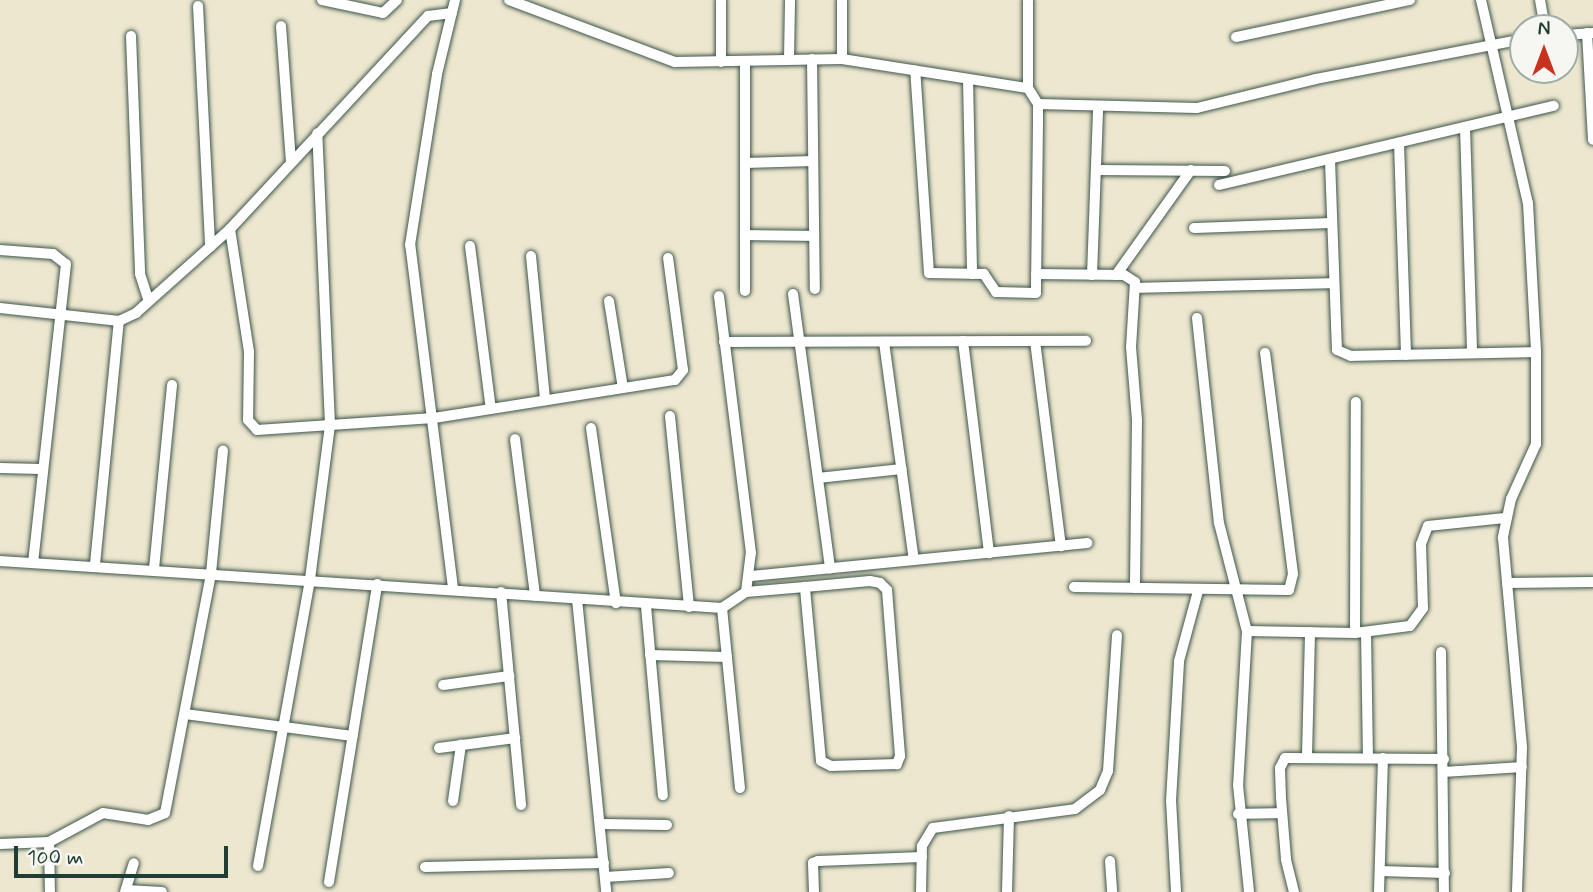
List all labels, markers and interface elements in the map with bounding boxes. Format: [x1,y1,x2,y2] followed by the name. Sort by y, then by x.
[1509,14,1579,84] north arrow
[1538,17,1550,42] text: N
[18,832,231,876] scale bar
[27,844,83,872] text: 100 m

